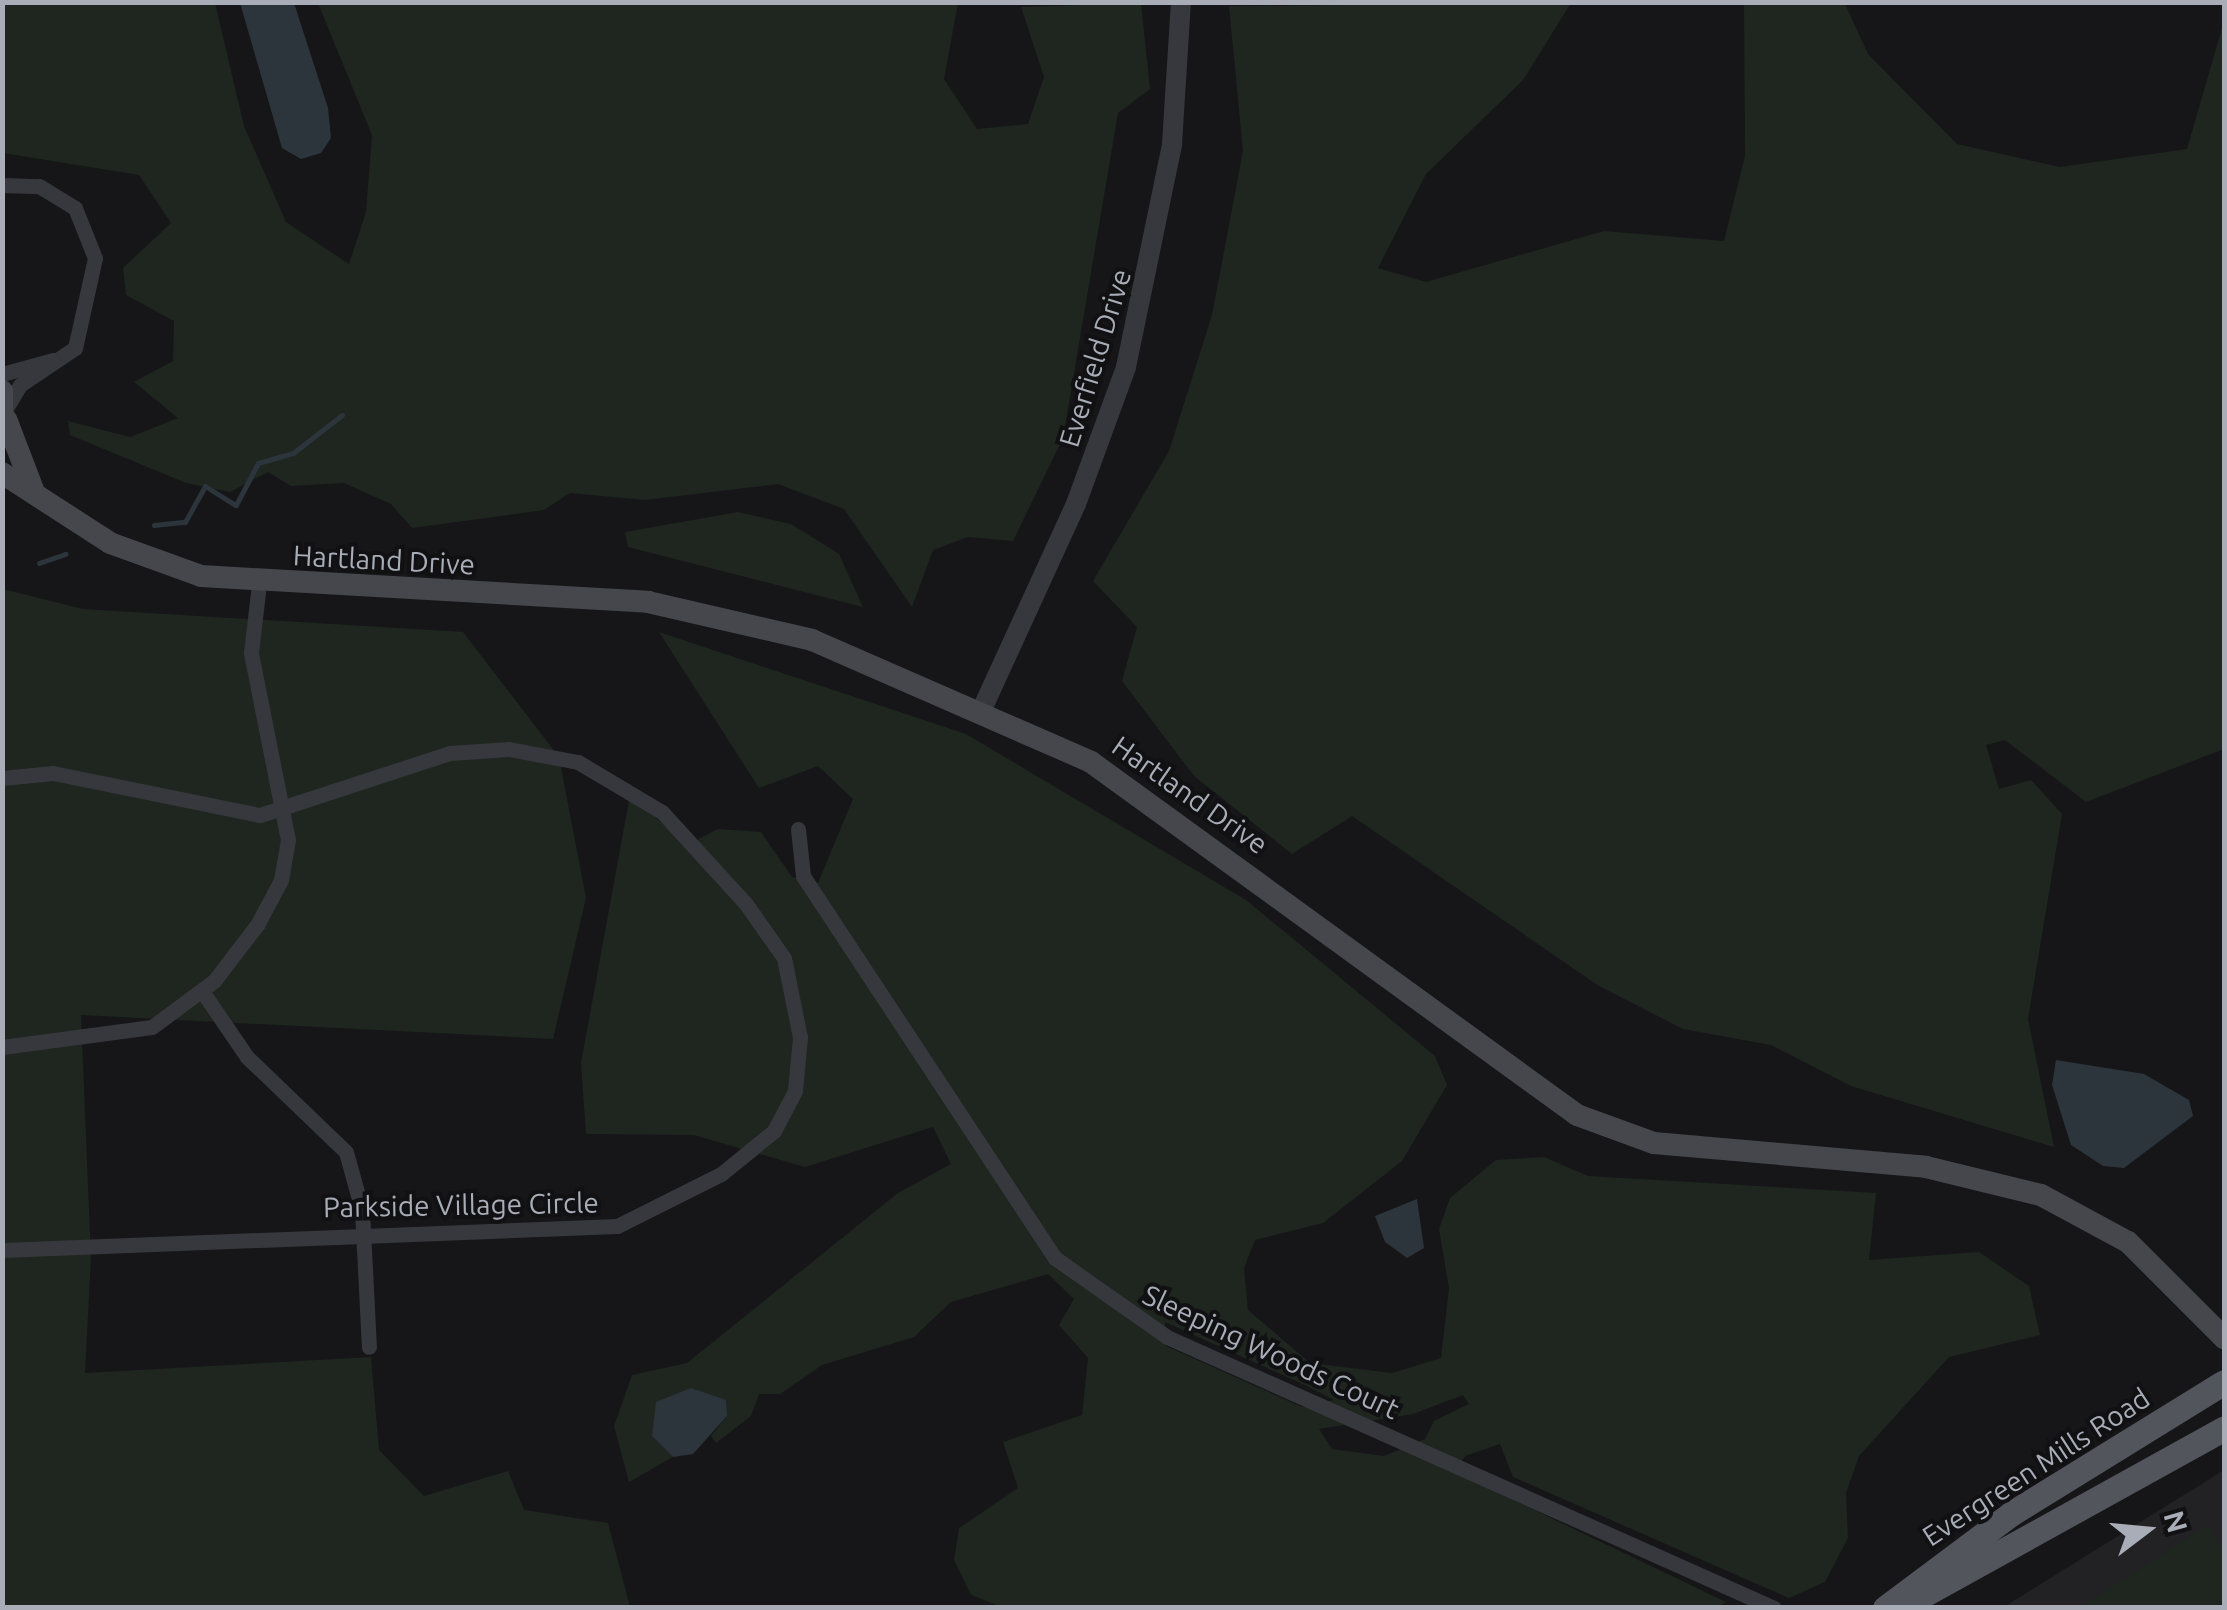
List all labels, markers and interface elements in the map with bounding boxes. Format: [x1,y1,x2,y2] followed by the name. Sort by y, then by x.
[1052,265,1138,451] street label: Everfield Drive
[292,538,476,582] street label: Hartland Drive
[1106,729,1274,861] street label: Hartland Drive
[323,1186,599,1224] street label: Parkside Village Circle
[1138,1278,1404,1426] street label: Sleeping Woods Court
[1916,1381,2156,1553] street label: Evergreen Mills Road
[2097,1480,2197,1580] north arrow
[2159,1507,2194,1536] text: N

